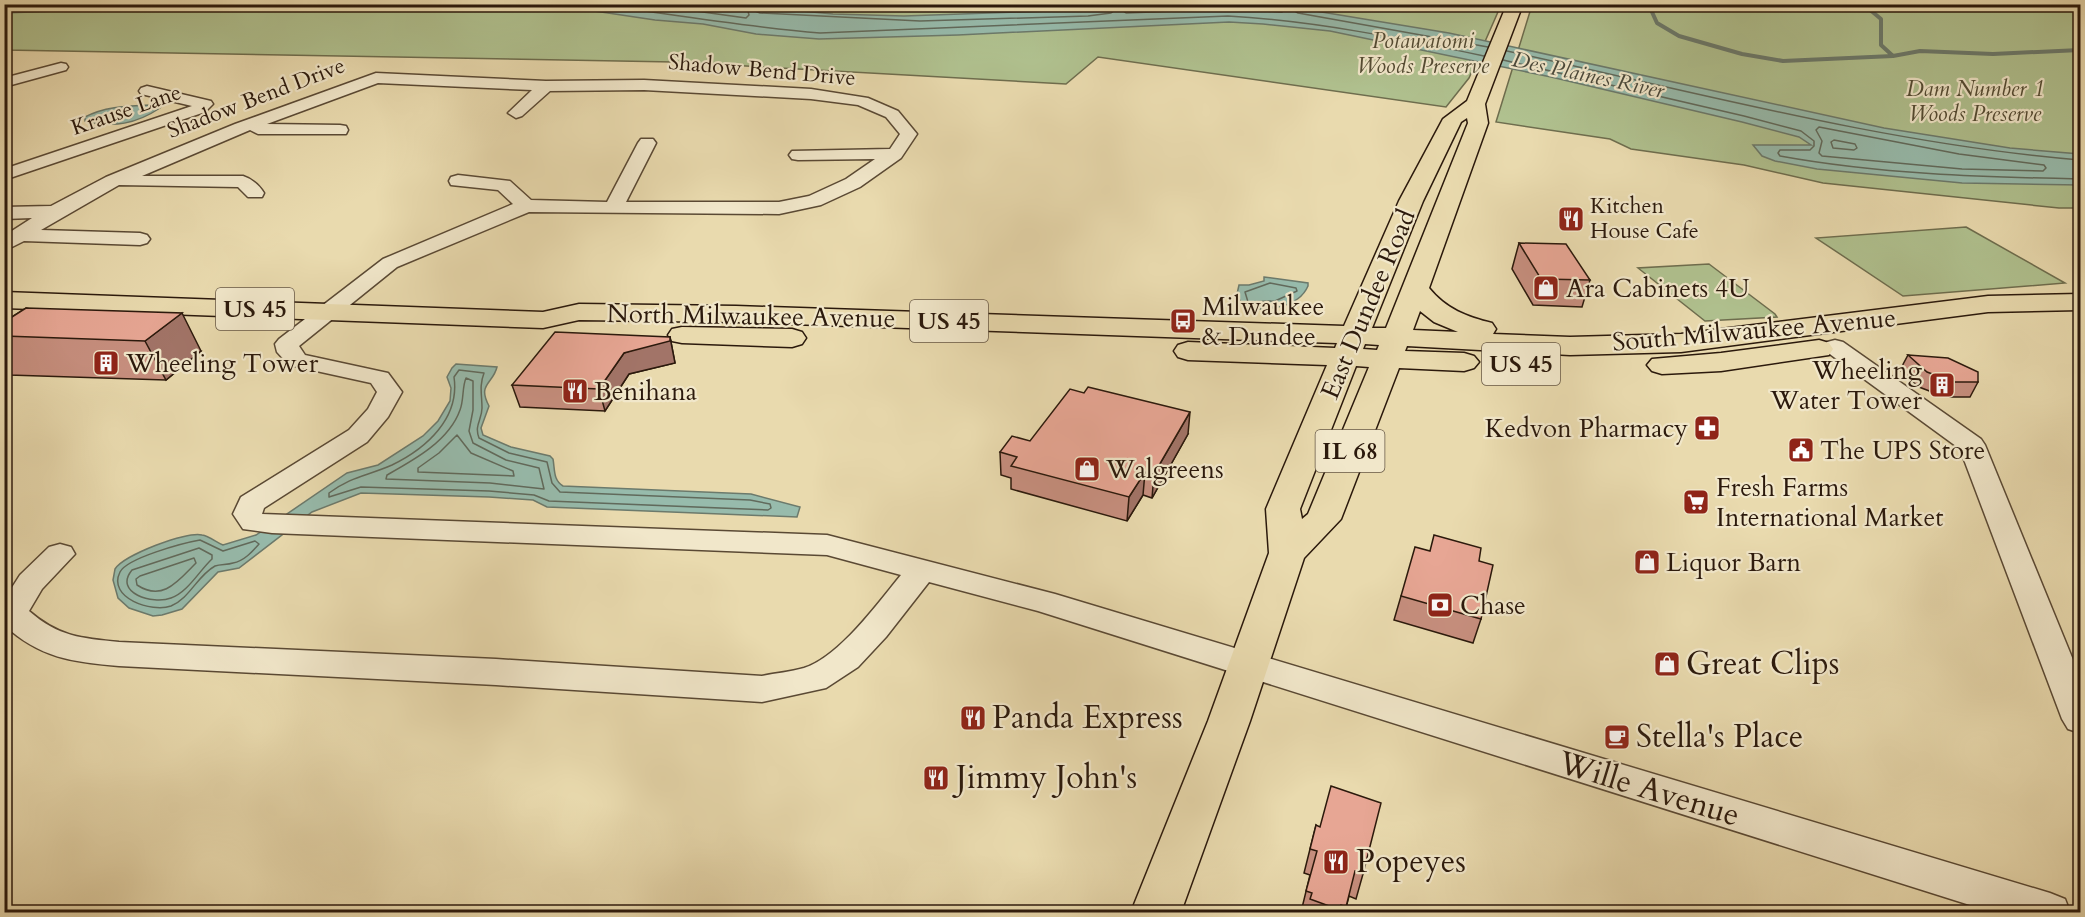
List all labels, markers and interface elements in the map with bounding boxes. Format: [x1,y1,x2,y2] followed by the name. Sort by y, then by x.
[1357,26,1490,81] park label: Potawatomi Woods Preserve
[1509,44,1668,106] water label: Des Plaines River
[667,47,857,93] street label: Shadow Bend Drive
[163,50,349,146] street label: Shadow Bend Drive
[1906,74,2044,129] park label: Dam Number 1 Woods Preserve
[67,77,185,143] street label: Krause Lane
[1590,191,1699,246] place label: Kitchen House Cafe
[1312,204,1424,404] street label: East Dundee Road
[1556,204,1586,234] restaurant icon: Kitchen House Cafe
[1566,271,1750,306] place label: Ara Cabinets 4U
[1531,273,1561,303] shop icon: Ara Cabinets 4U
[216,288,294,330] road number: US 45
[1202,289,1324,354] place label: Milwaukee & Dundee
[606,296,896,336] street label: North Milwaukee Avenue
[910,300,988,342] road number: US 45
[1611,300,1897,360] street label: South Milwaukee Avenue
[1168,306,1198,336] bus stop icon: Milwaukee & Dundee
[1482,343,1560,385] road number: US 45
[125,346,319,381] place label: Wheeling Tower
[91,348,121,378] building icon: Wheeling Tower
[1769,353,1923,418] place label: Wheeling Water Tower
[1927,370,1957,400] building icon: Wheeling Water Tower
[594,374,697,409] place label: Benihana
[560,376,590,406] restaurant icon: Benihana
[1485,411,1688,446] place label: Kedvon Pharmacy
[1692,413,1722,443] pharmacy icon: Kedvon Pharmacy
[1316,430,1384,472] road number: IL 68
[1820,433,1985,468] place label: The UPS Store
[1786,435,1816,465] public building icon: The UPS Store
[1105,452,1224,487] place label: Walgreens
[1072,454,1102,484] shop icon: Walgreens
[1716,470,1944,535] place label: Fresh Farms International Market
[1681,487,1711,517] supermarket icon: Fresh Farms International Market
[1666,545,1801,580] place label: Liquor Barn
[1632,547,1662,577] shop icon: Liquor Barn
[1460,588,1526,623] place label: Chase
[1425,590,1455,620] bank icon: Chase
[1686,642,1839,686] place label: Great Clips
[1652,649,1682,679] shop icon: Great Clips
[992,696,1183,740] place label: Panda Express
[958,703,988,733] restaurant icon: Panda Express
[1636,715,1803,759] place label: Stella's Place
[1602,722,1632,752] cafe icon: Stella's Place
[1552,740,1745,837] street label: Wille Avenue
[952,756,1137,800] place label: Jimmy John's
[921,763,951,793] restaurant icon: Jimmy John's
[1356,840,1466,884] place label: Popeyes
[1321,847,1351,877] restaurant icon: Popeyes

